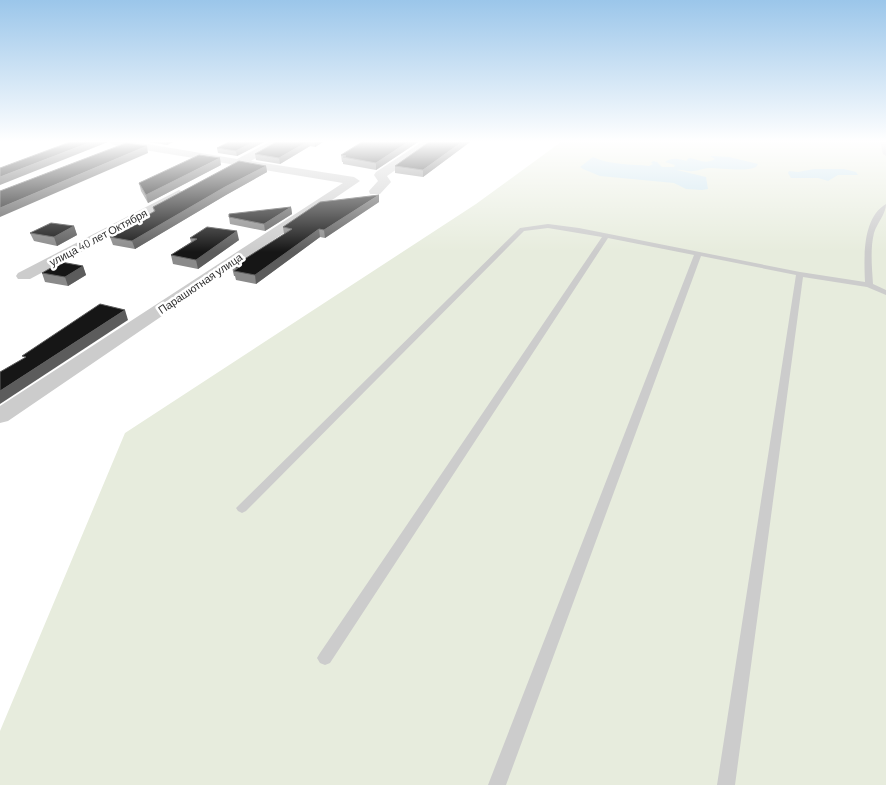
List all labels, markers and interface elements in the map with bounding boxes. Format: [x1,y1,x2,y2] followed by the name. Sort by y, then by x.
[47,206,149,268] street label: улица 40 лет Октября
[155,250,245,316] street label: Парашютная улица

